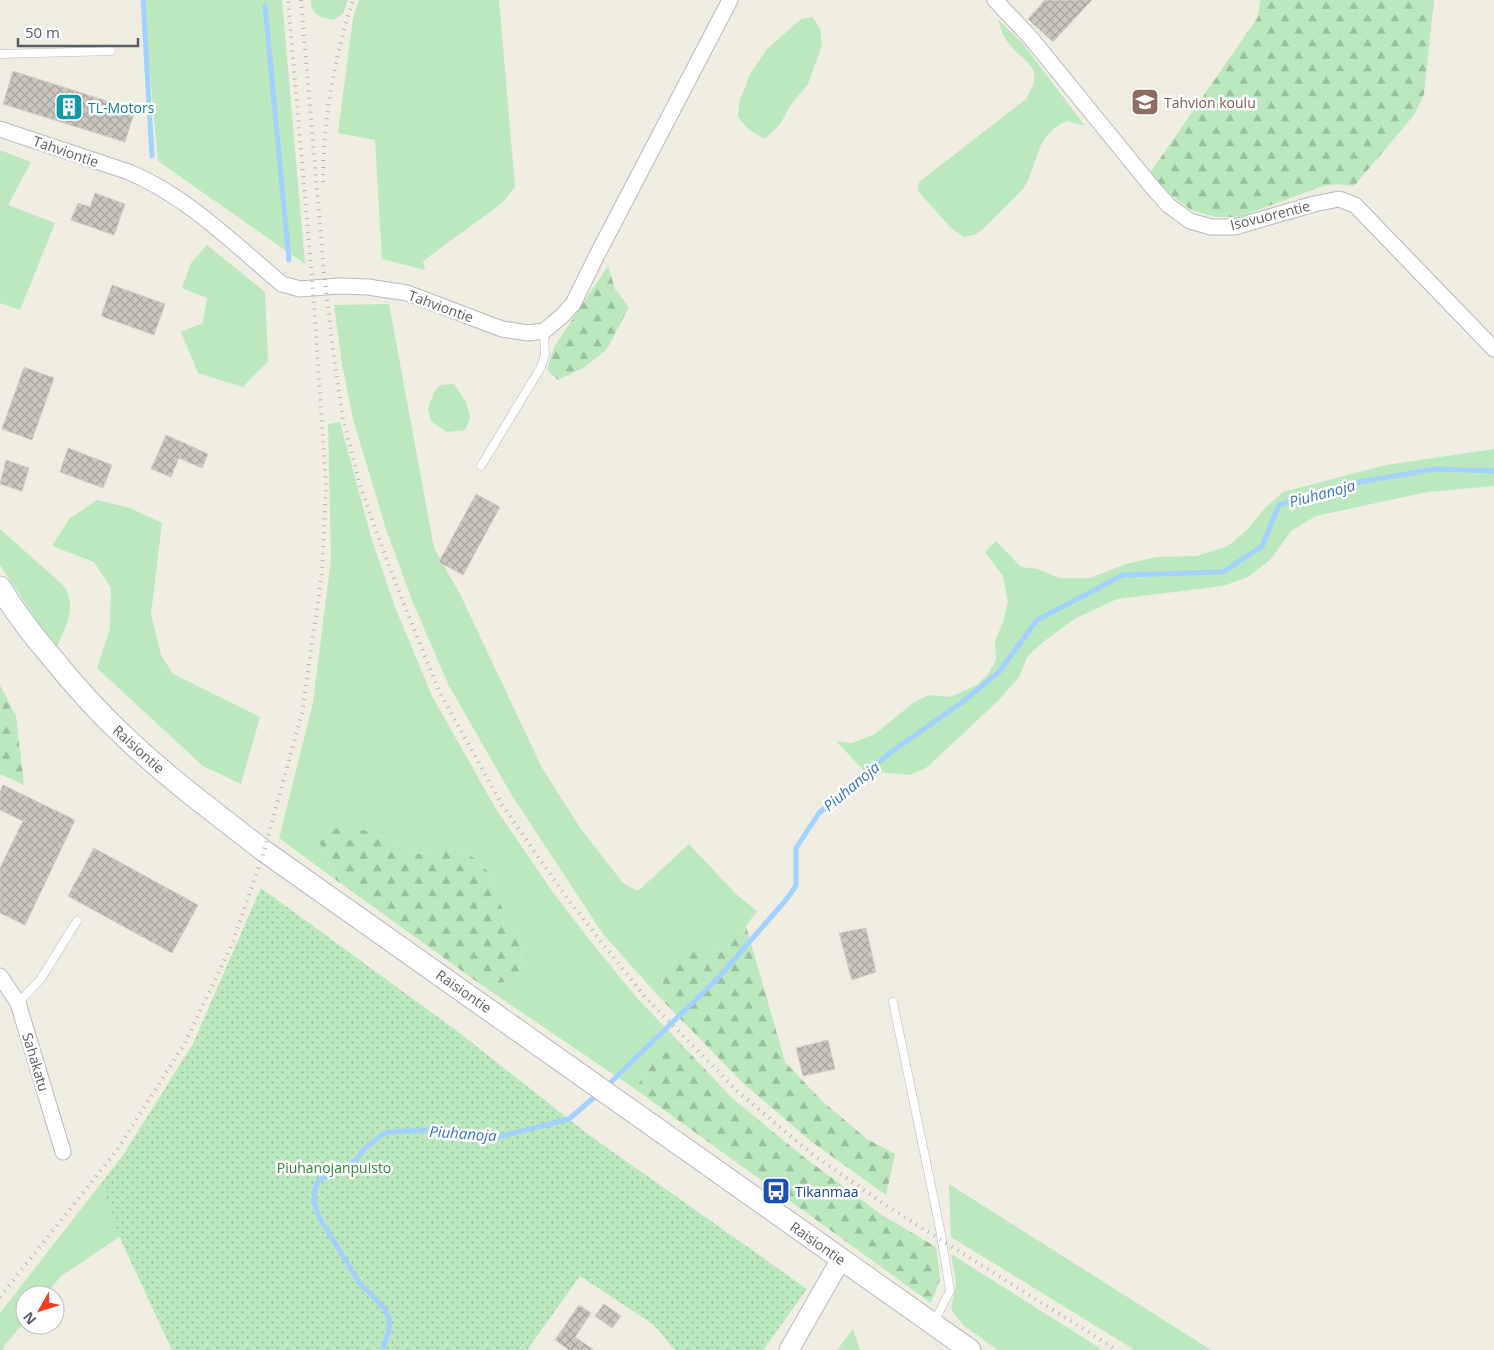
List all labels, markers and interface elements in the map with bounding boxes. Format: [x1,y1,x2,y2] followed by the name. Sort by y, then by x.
[18,15,138,47] scale bar
[25,22,60,42] text: 50 m
[1130,87,1160,117] school or university icon: Tahvion koulu
[54,92,84,122] building icon: TL-Motors
[1164,93,1256,112] place label: Tahvion koulu
[88,98,155,117] place label: TL-Motors
[31,131,101,171] street label: Tahviontie
[1228,196,1312,234] street label: Isovuorentie
[406,285,476,327] street label: Tahviontie
[1287,474,1358,511] water label: Piuhanoja
[109,721,169,777] street label: Raisiontie
[819,756,884,815] water label: Piuhanoja
[433,965,496,1017] street label: Raisiontie
[18,1030,54,1094] street label: Sahakatu
[429,1121,498,1145] water label: Piuhanoja
[277,1158,391,1177] park label: Piuhanojanpuisto
[761,1176,791,1206] bus stop icon: Tikanmaa
[795,1182,859,1201] place label: Tikanmaa
[787,1217,850,1269] street label: Raisiontie
[15,1285,65,1335] north arrow
[19,1308,40,1329] text: N

